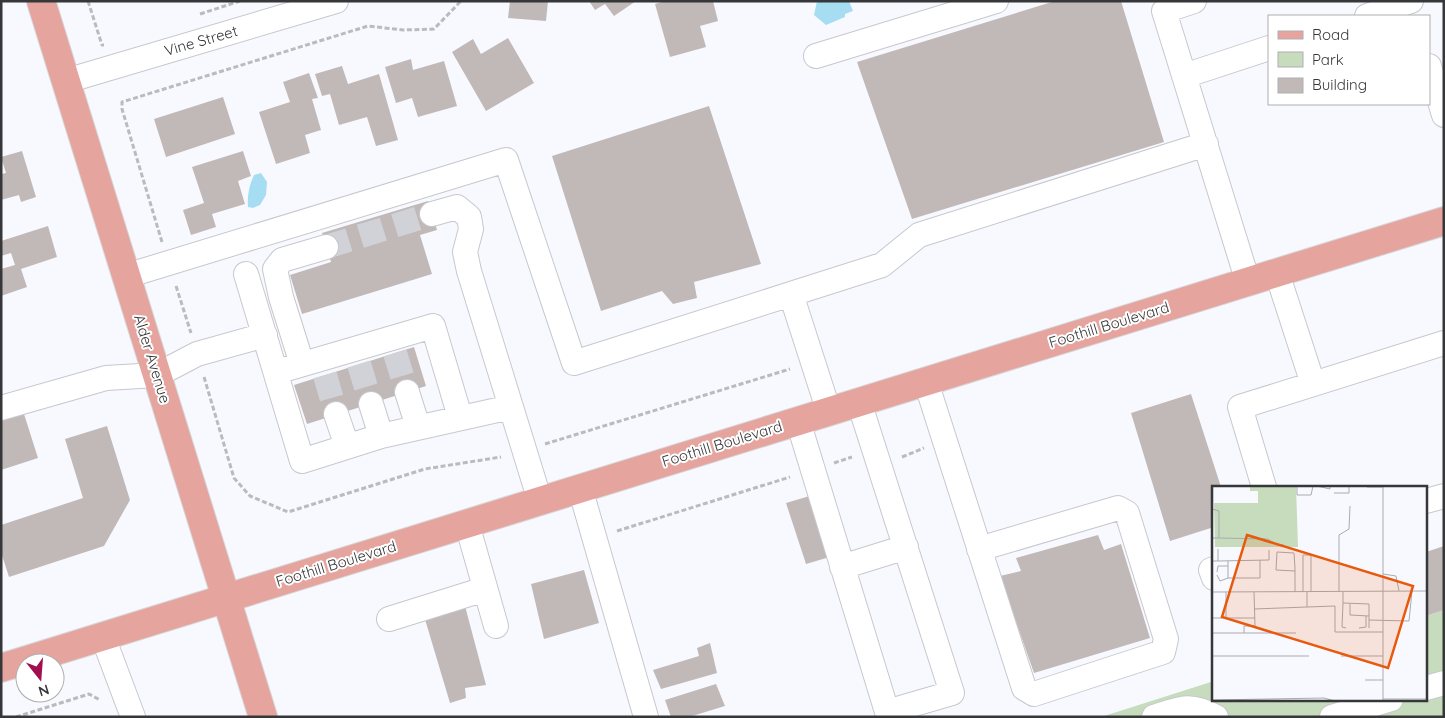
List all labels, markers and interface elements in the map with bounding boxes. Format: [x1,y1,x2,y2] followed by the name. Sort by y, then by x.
[1268,15,1430,105] legend
[162,21,240,60] street label: Vine Street
[1312,25,1349,44] text: Road
[1312,50,1344,69] text: Park
[1312,75,1367,94] text: Building
[1046,297,1171,352] street label: Foothill Boulevard
[130,312,175,406] street label: Alder Avenue
[659,416,784,471] street label: Foothill Boulevard
[1212,486,1428,700] inset map
[273,536,398,591] street label: Foothill Boulevard
[15,653,65,703] north arrow
[36,680,51,701] text: N

